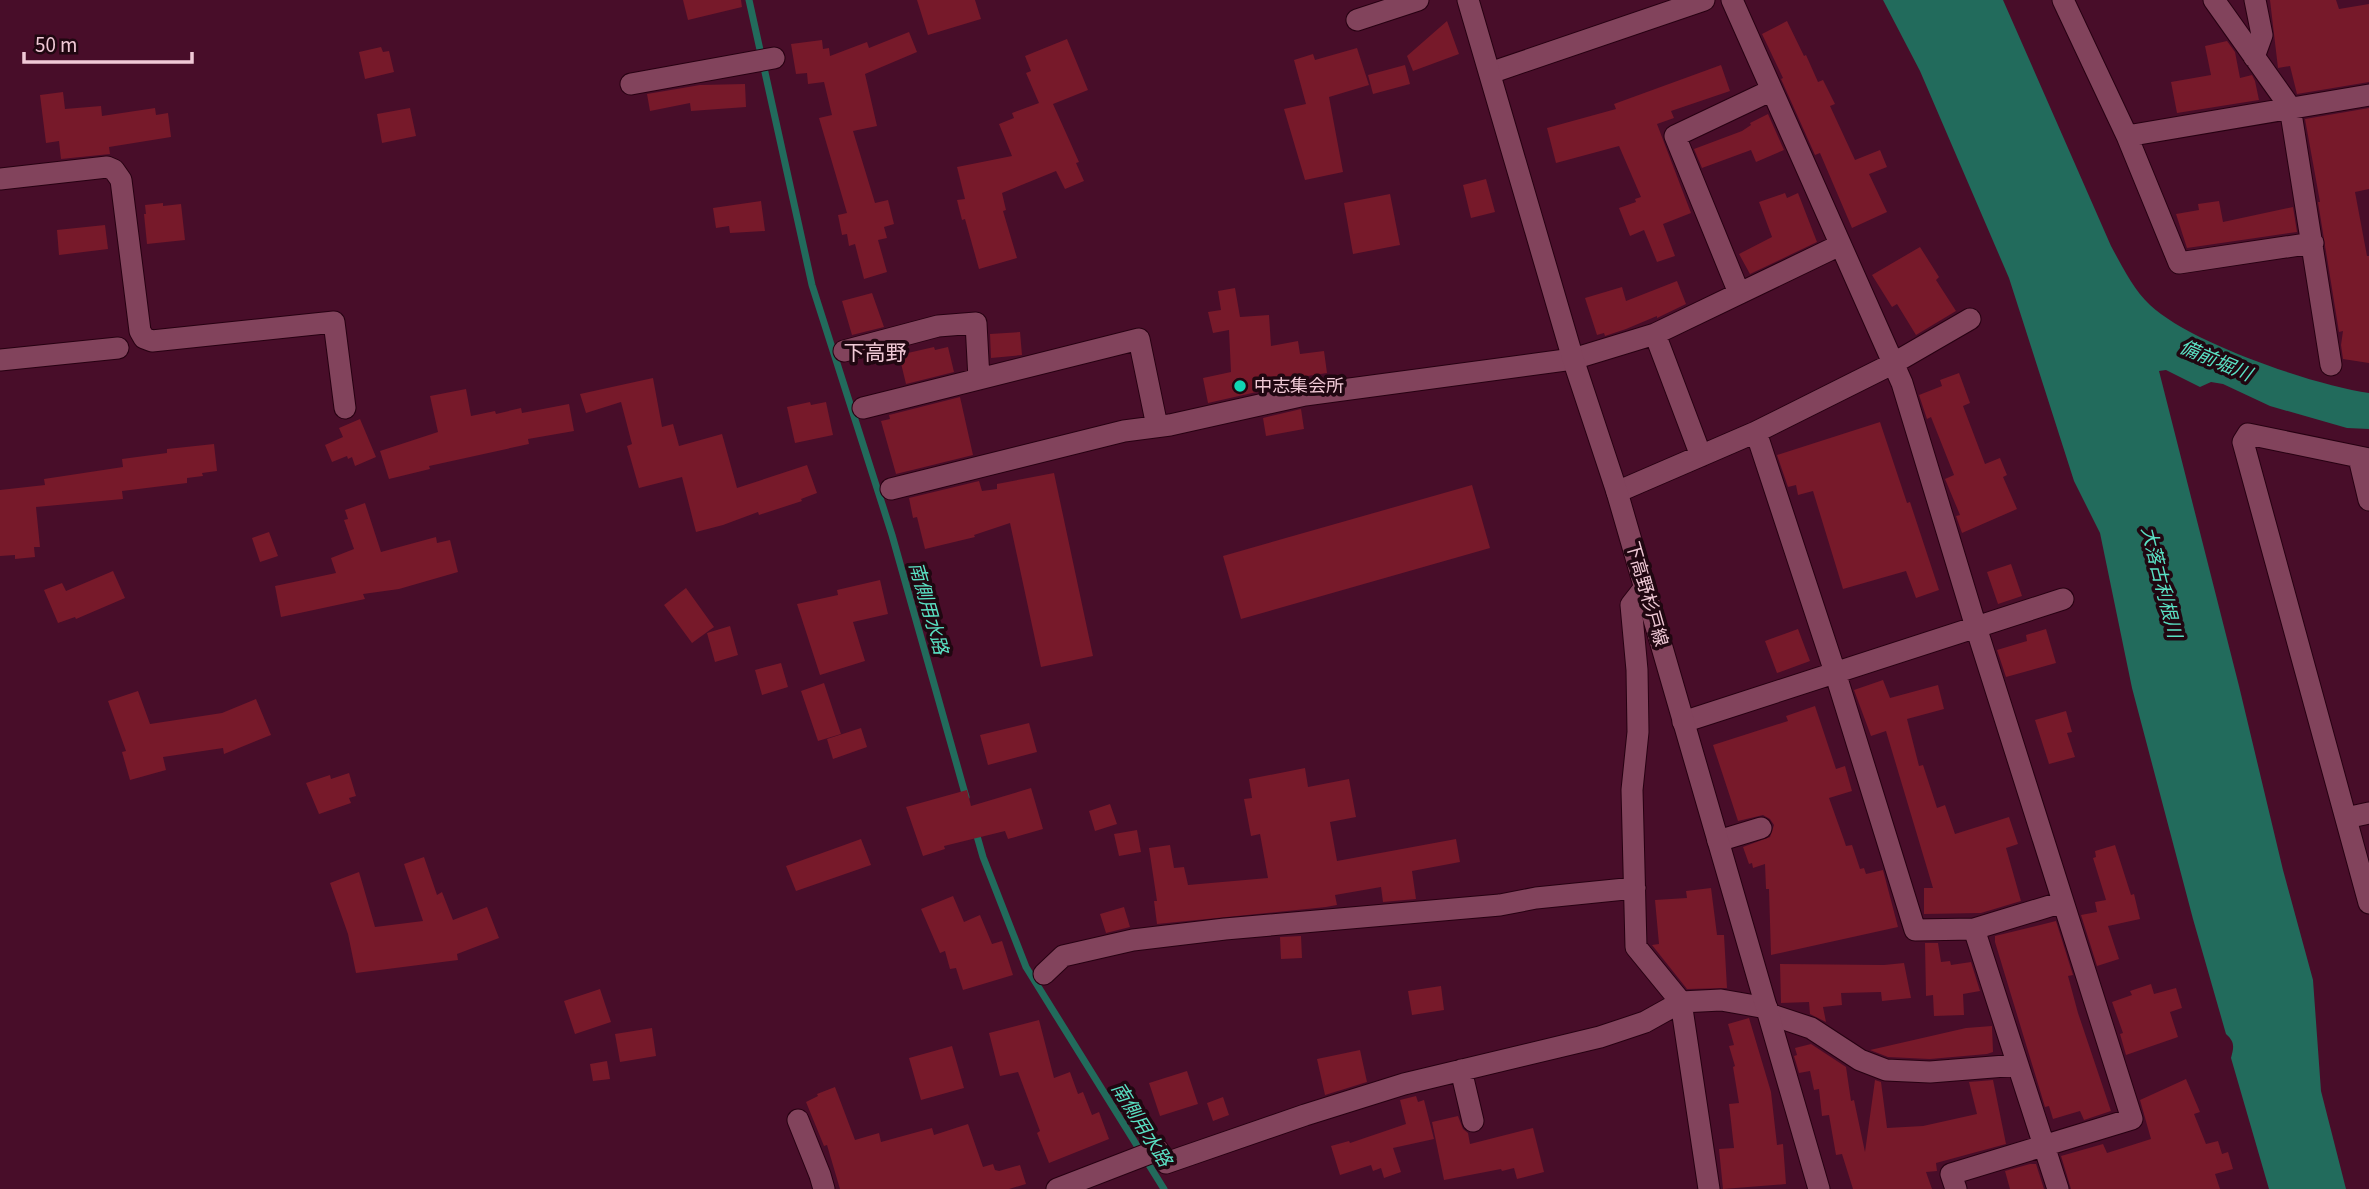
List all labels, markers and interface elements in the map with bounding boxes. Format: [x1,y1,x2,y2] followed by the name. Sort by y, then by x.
[24,21,192,65] scale bar
[35,30,77,60] text: 50 m
[2175,334,2258,389] water label: 備前堀川
[844,338,907,368] district label: 下高野
[1254,374,1344,399] place label: 中志集会所
[1232,378,1248,394] marker: 中志集会所
[2134,524,2188,643] water label: 大落古利根川
[1620,539,1673,649] street label: 下高野杉戸線
[901,559,954,660] water label: 南側用水路
[1104,1077,1178,1174] water label: 南側用水路

